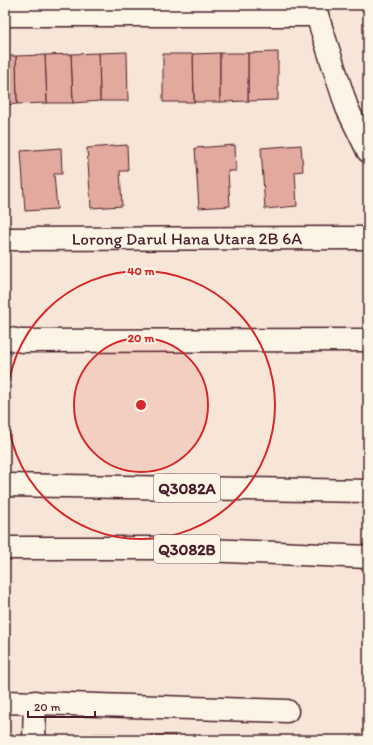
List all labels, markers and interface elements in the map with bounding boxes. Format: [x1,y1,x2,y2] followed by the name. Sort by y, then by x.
[72,228,302,249] street label: Lorong Darul Hana Utara 2B 6A
[127,264,156,278] text: 40 m
[128,331,155,345] text: 20 m
[134,398,148,412] centre of rings
[154,474,220,502] road number: Q3082A
[154,535,220,563] road number: Q3082B
[28,693,95,719] scale bar
[34,700,61,714] text: 20 m

